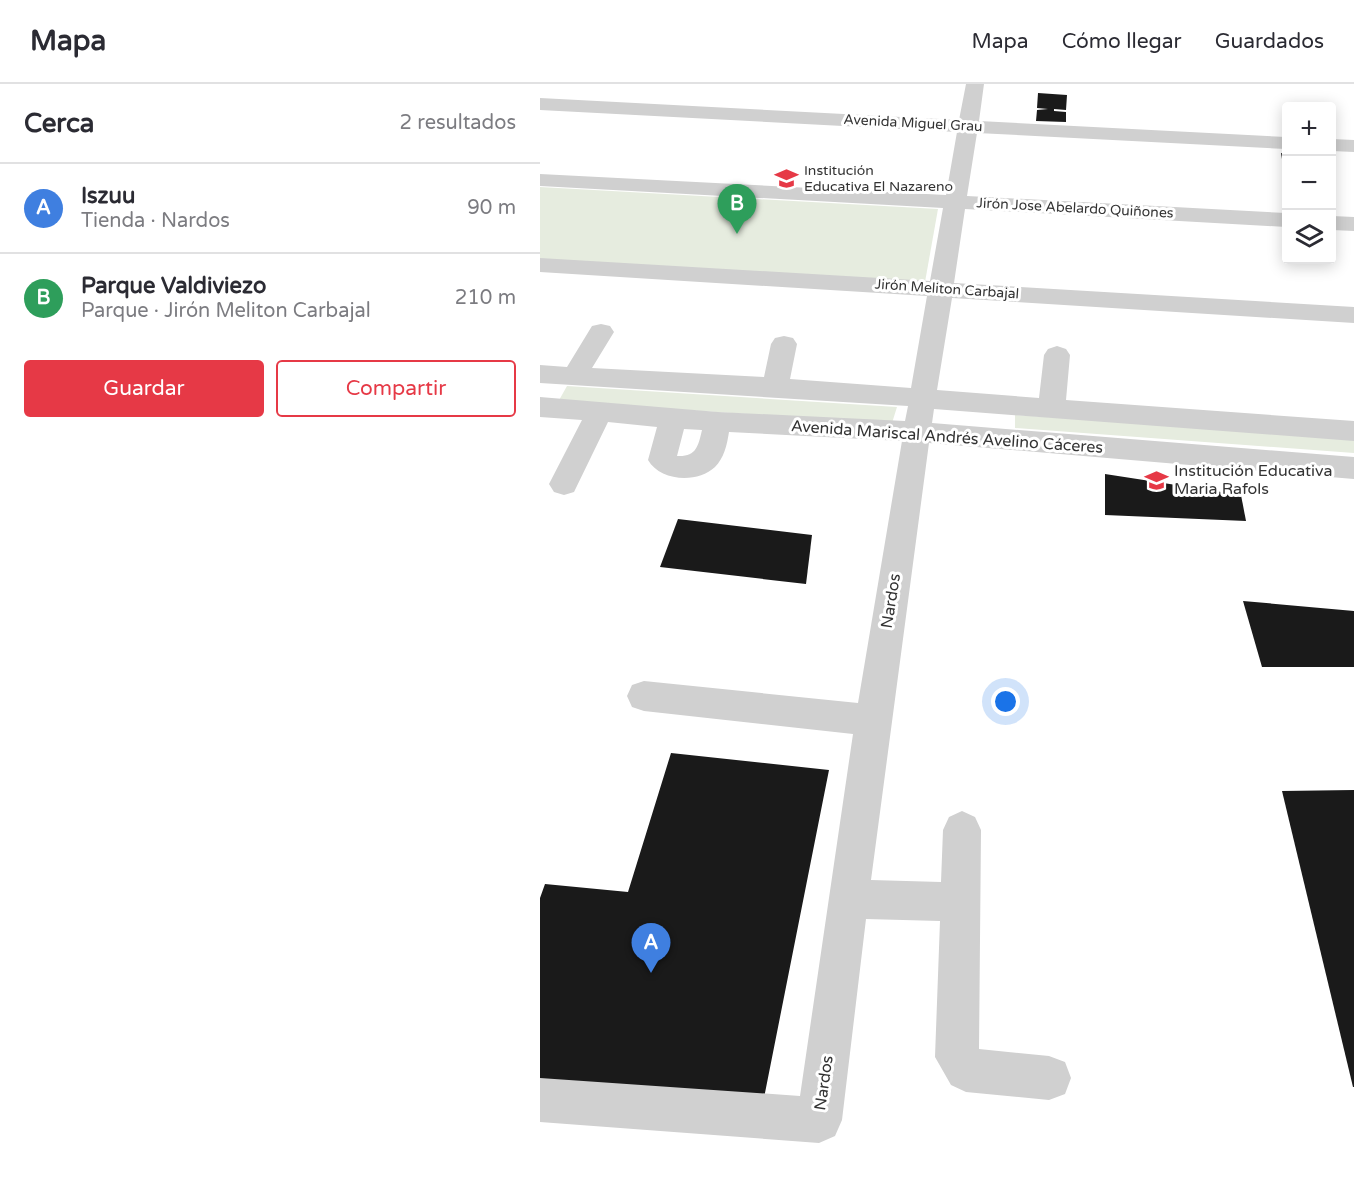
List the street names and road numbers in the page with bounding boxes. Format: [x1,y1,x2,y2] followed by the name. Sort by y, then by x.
[843,111,983,135] street label: Avenida Miguel Grau
[976,194,1174,222] street label: Jirón Jose Abelardo Quiñones
[874,275,1020,303] street label: Jirón Meliton Carbajal
[790,416,1104,458] street label: Avenida Mariscal Andrés Avelino Cáceres
[877,572,905,630] street label: Nardos
[810,1054,838,1112] street label: Nardos

